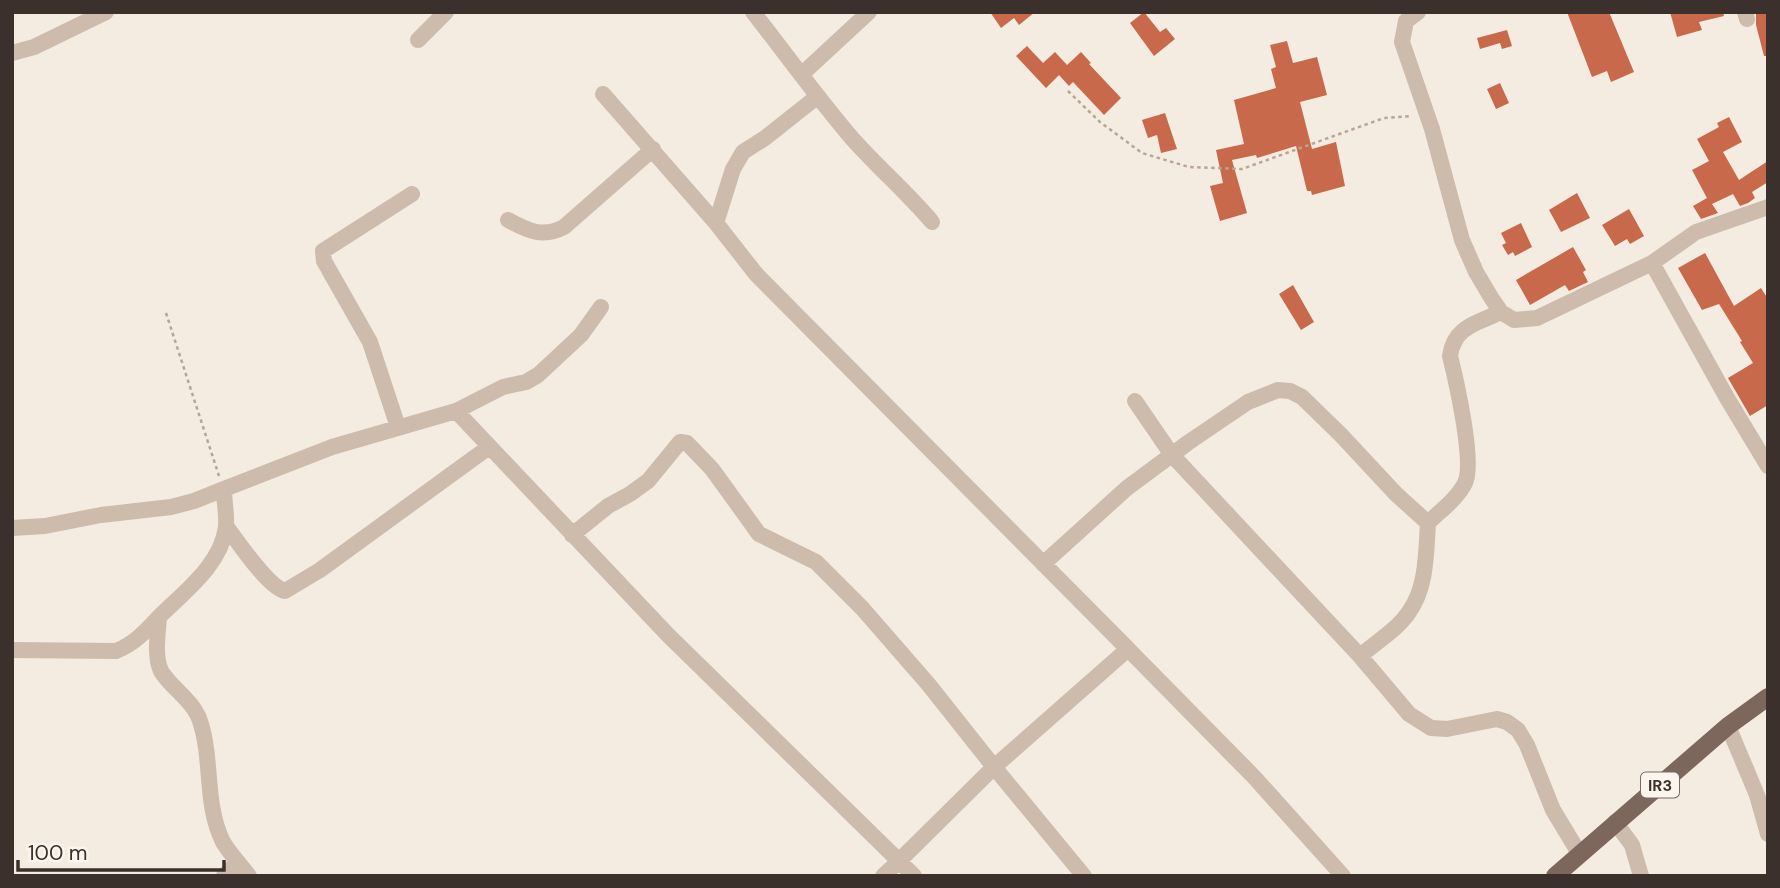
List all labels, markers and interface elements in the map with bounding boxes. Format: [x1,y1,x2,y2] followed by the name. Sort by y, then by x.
[1641,772,1679,798] road number: IR3
[18,828,224,872] scale bar
[28,839,88,867] text: 100 m

